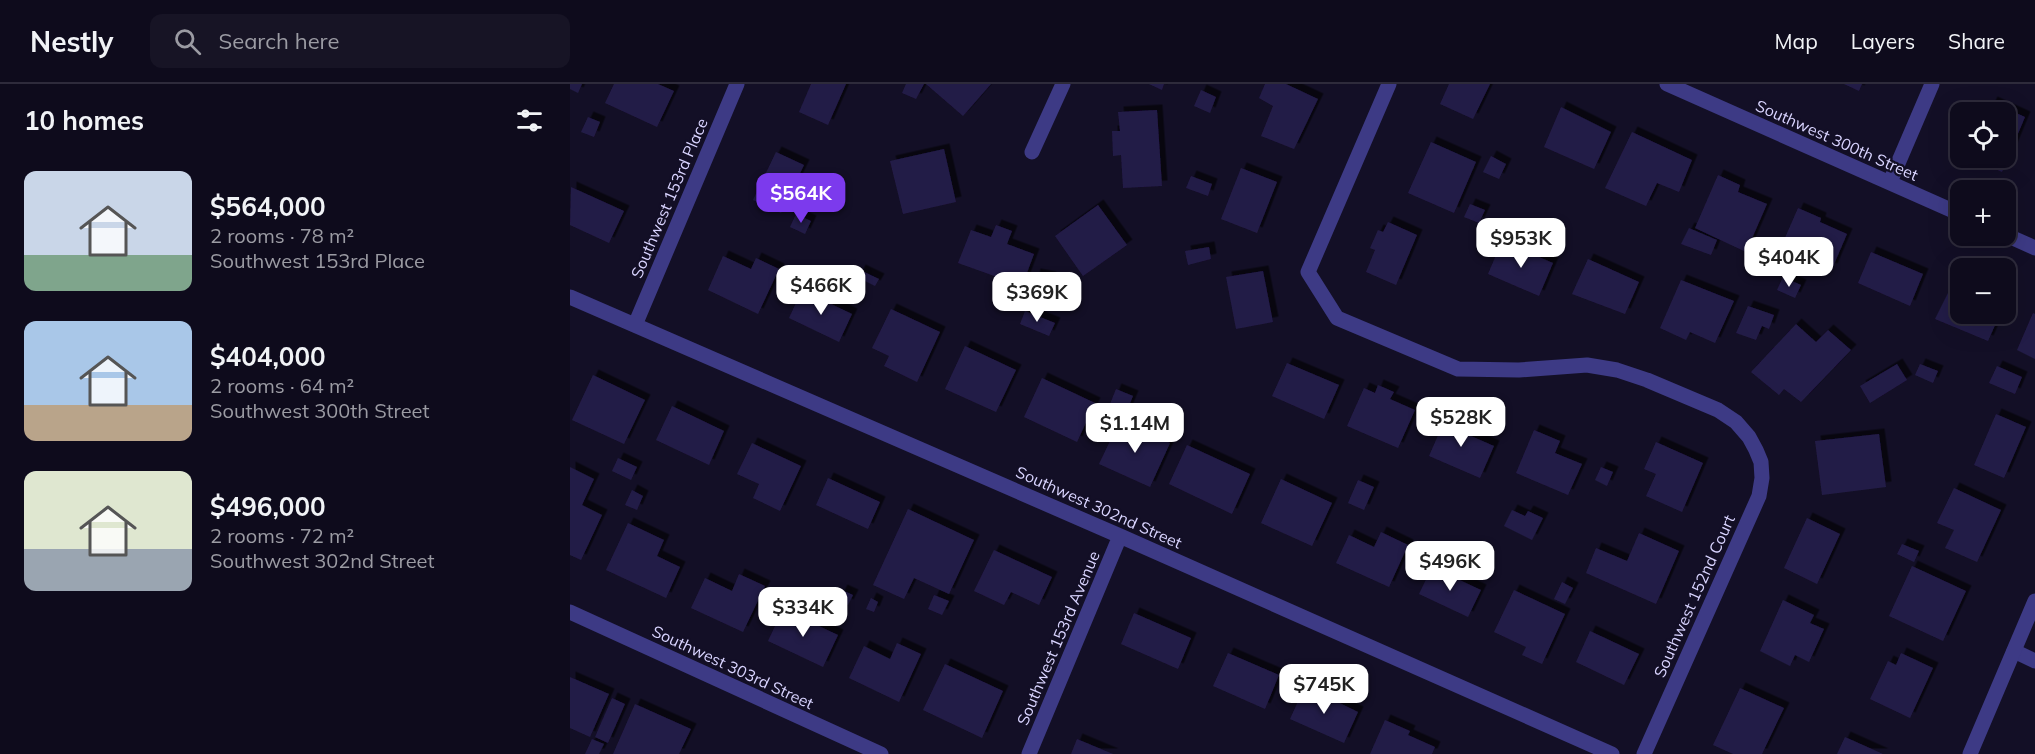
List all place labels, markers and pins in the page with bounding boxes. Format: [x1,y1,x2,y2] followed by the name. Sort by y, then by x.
[759,173,843,224] pin: $564K
[1479,218,1563,269] pin: $953K
[1747,237,1831,288] pin: $404K
[779,265,863,316] pin: $466K
[995,272,1079,323] pin: $369K
[1419,397,1503,448] pin: $528K
[1086,403,1184,454] pin: $1.14M
[1408,541,1492,592] pin: $496K
[761,587,845,638] pin: $334K
[1282,664,1366,715] pin: $745K

